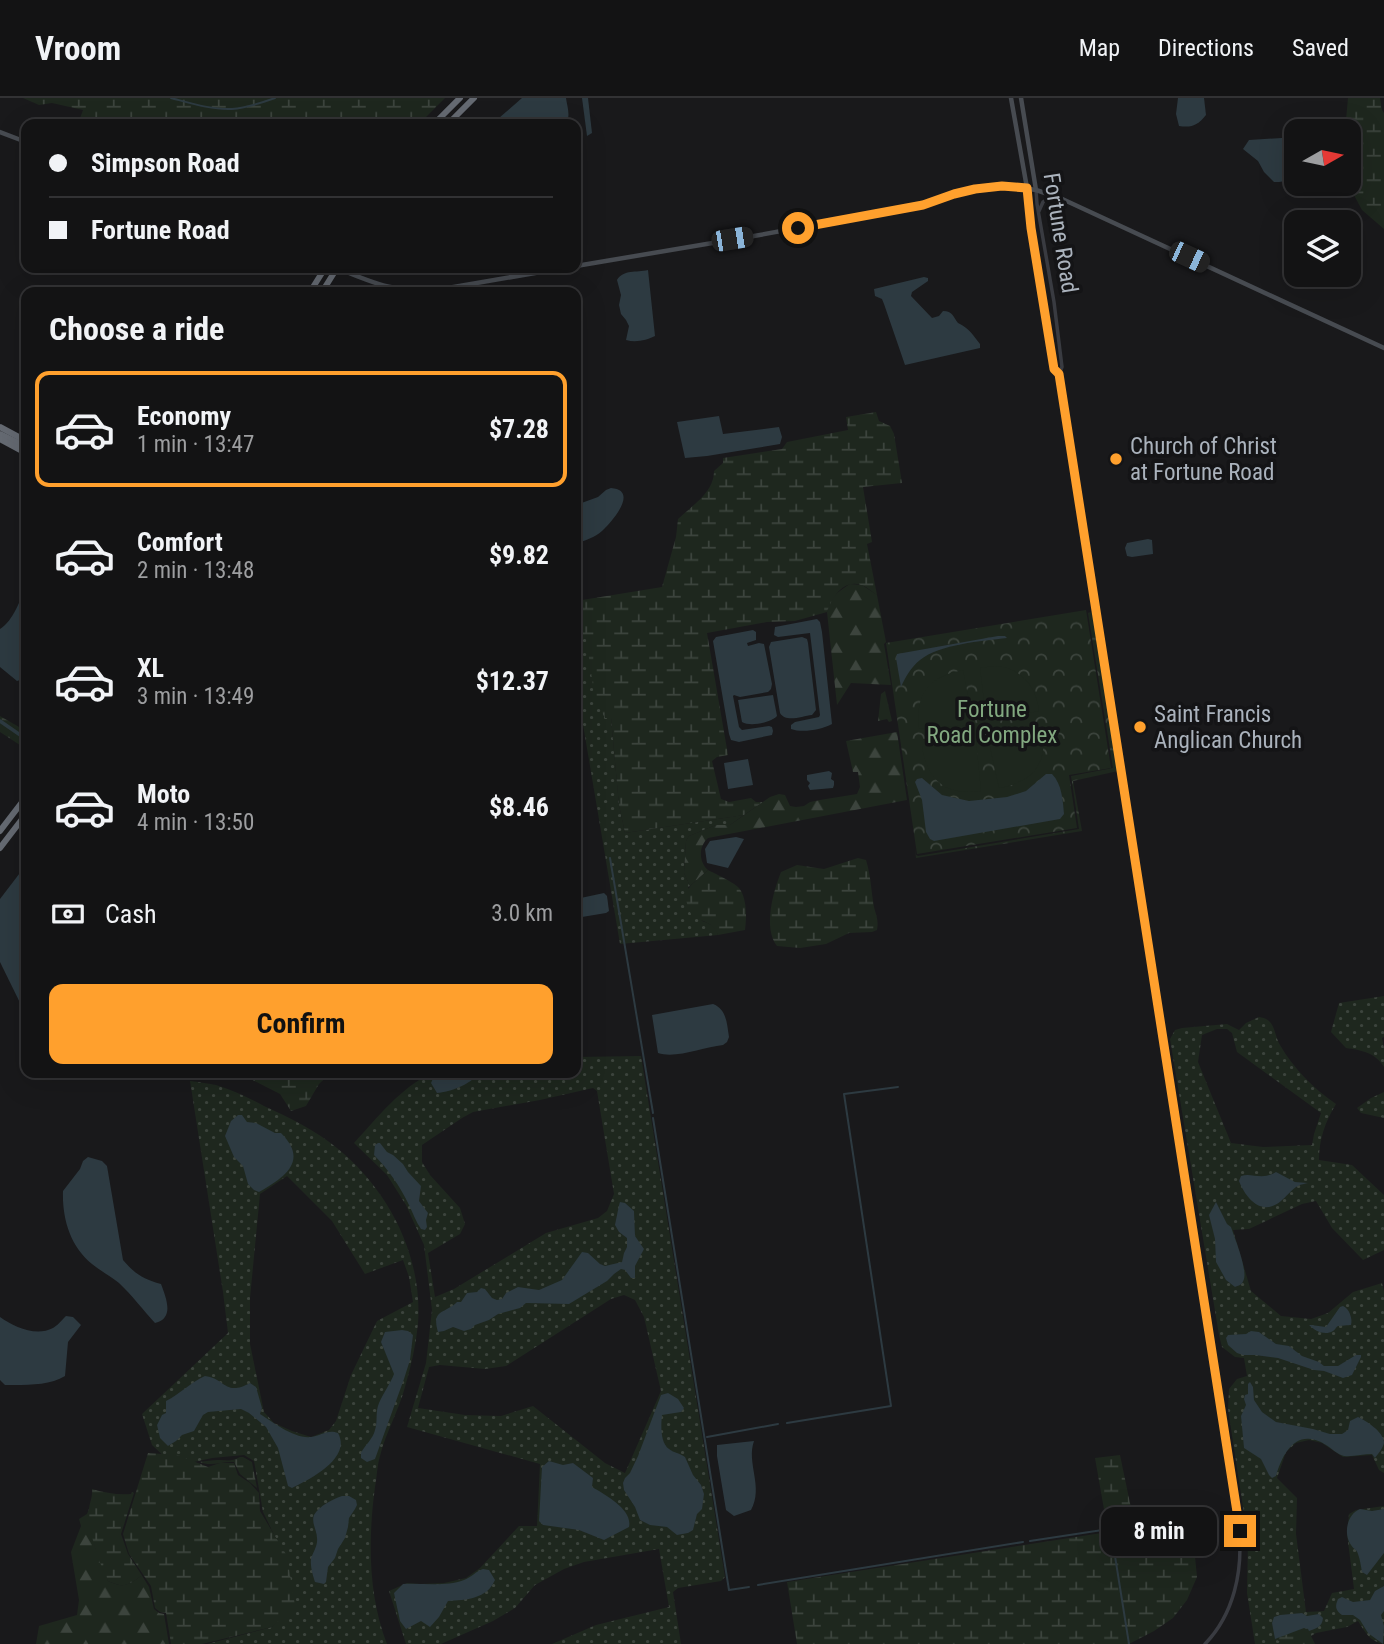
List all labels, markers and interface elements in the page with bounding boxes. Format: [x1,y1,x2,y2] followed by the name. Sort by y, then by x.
[35,29,121,68] text: Vroom
[1079,34,1120,62] text: Map
[1158,34,1254,62] text: Directions
[1292,34,1349,62] text: Saved
[1284,119,1362,196] north arrow
[1284,119,1361,287] map controls
[91,148,240,178] text: Simpson Road
[1038,171,1083,295] street label: Fortune Road
[1284,210,1361,287] button: layers
[782,212,814,244] route start
[91,215,230,245] text: Fortune Road
[710,225,755,253] car
[1166,239,1213,275] car
[49,310,224,348] text: Choose a ride
[53,398,116,461] icon: car
[137,401,231,431] text: Economy
[489,414,549,444] text: $7.28
[137,431,254,458] text: 1 min · 13:47
[1130,433,1277,486] place label: Church of Christ at Fortune Road
[1108,451,1124,467] marker: Church of Christ at Fortune Road
[53,524,116,587] icon: car
[137,527,223,557] text: Comfort
[489,540,549,570] text: $9.82
[137,557,254,584] text: 2 min · 13:48
[53,650,116,713] icon: car
[137,653,164,683] text: XL
[476,666,549,696] text: $12.37
[137,683,254,710] text: 3 min · 13:49
[927,696,1057,749] park label: Fortune Road Complex
[1154,701,1302,754] place label: Saint Francis Anglican Church
[1132,719,1148,735] marker: Saint Francis Anglican Church
[53,776,116,839] icon: car
[137,779,190,809] text: Moto
[489,792,549,822] text: $8.46
[137,809,254,836] text: 4 min · 13:50
[49,895,87,933] icon: cash
[105,899,157,929] text: Cash
[491,900,553,927] text: 3.0 km
[49,984,553,1064] button: Confirm
[1100,1506,1216,1556] callout: 8 min
[1224,1515,1256,1547] route end
[1133,1518,1185,1545] text: 8 min

